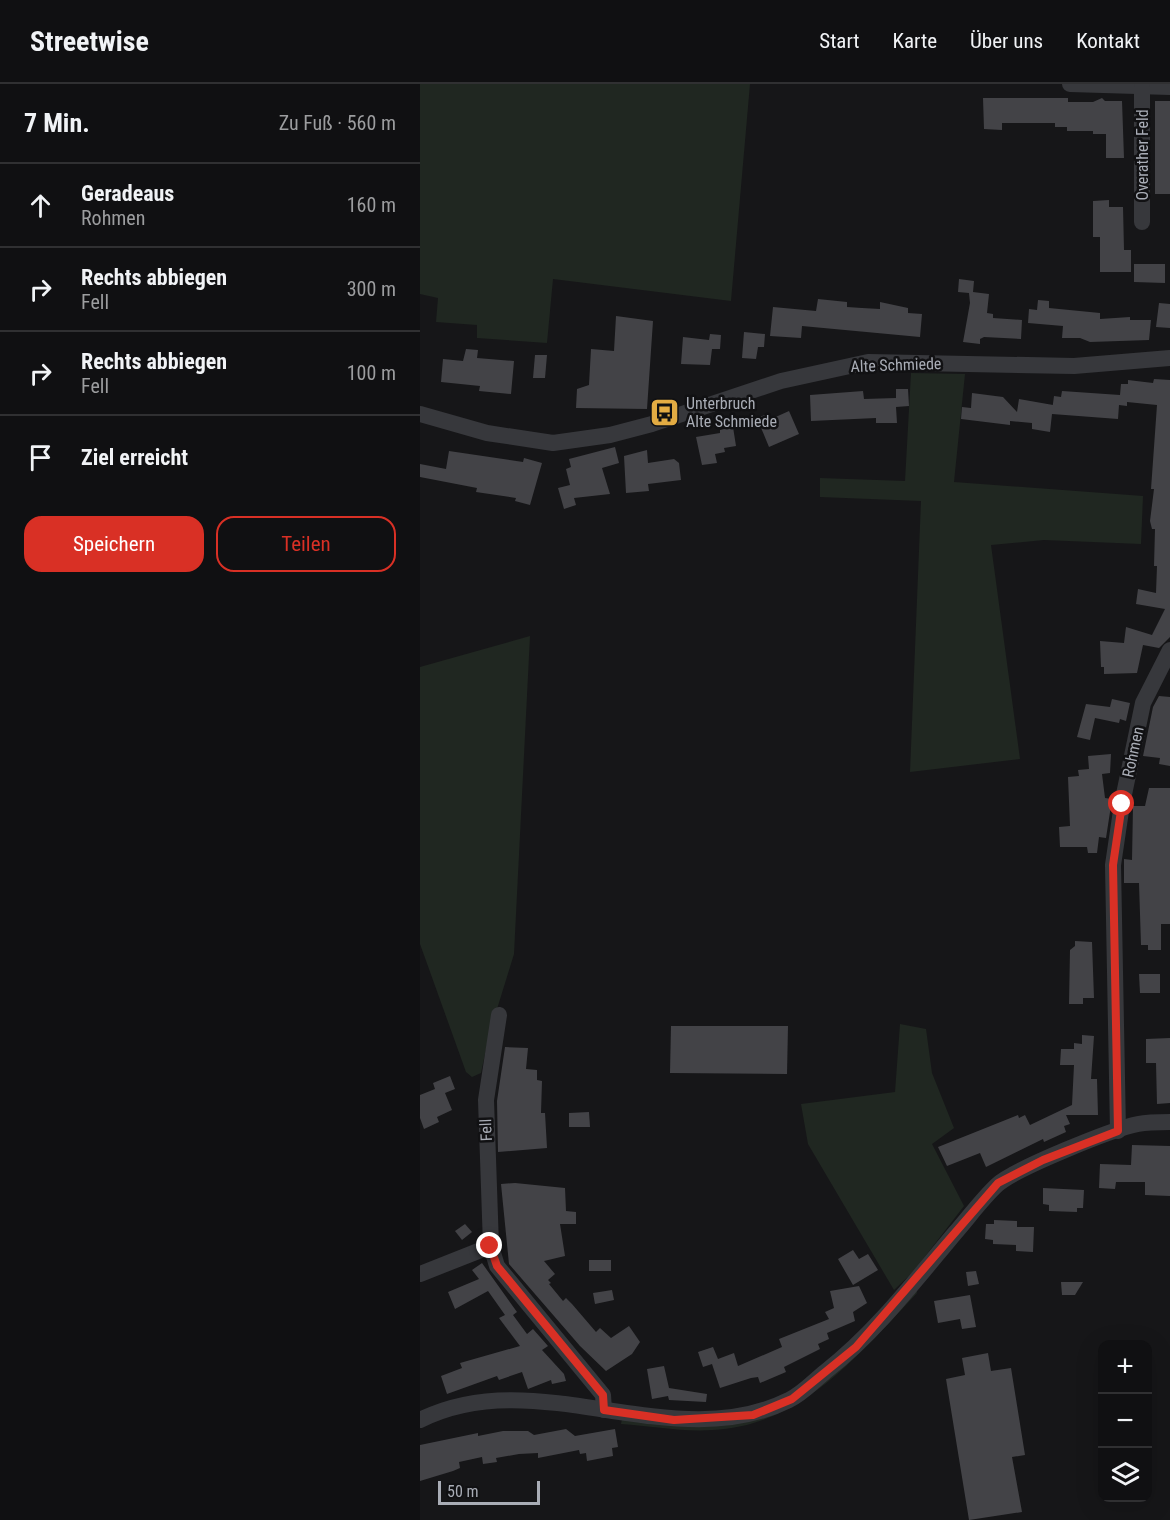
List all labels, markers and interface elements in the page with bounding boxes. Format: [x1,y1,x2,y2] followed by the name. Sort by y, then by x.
[30,25,149,58] text: Streetwise
[819,29,860,53] text: Start
[893,29,937,53] text: Karte
[970,29,1043,53] text: Über uns
[1076,29,1140,53] text: Kontakt
[24,108,90,138] text: 7 Min.
[1133,109,1152,201] street label: Overather Feld
[279,111,396,135] text: Zu Fuß · 560 m
[81,181,174,206] text: Geradeaus
[24,189,57,222] icon: ahead
[347,193,396,217] text: 160 m
[81,206,145,230] text: Rohmen
[81,265,227,290] text: Rechts abbiegen
[24,273,57,306] icon: right
[347,277,396,301] text: 300 m
[81,290,109,314] text: Fell
[81,349,227,374] text: Rechts abbiegen
[850,354,942,376] street label: Alte Schmiede
[24,357,57,390] icon: right
[347,361,396,385] text: 100 m
[81,374,109,398] text: Fell
[686,394,777,431] place label: Unterbruch Alte Schmiede
[649,396,681,428] bus stop icon: Unterbruch Alte Schmiede
[24,441,57,474] icon: arrive
[81,445,188,470] text: Ziel erreicht
[24,516,204,572] button: Speichern
[216,516,396,572] button: Teilen
[1118,725,1148,779] street label: Rohmen
[1108,790,1134,816] route start
[476,1118,496,1142] street label: Fell
[476,1232,502,1258] route end
[1098,1340,1152,1502] map controls
[1098,1340,1152,1394] button: +
[1098,1394,1152,1448] button: −
[1098,1448,1152,1502] button: layers
[438,1478,540,1506] scale bar
[447,1482,479,1501] text: 50 m

